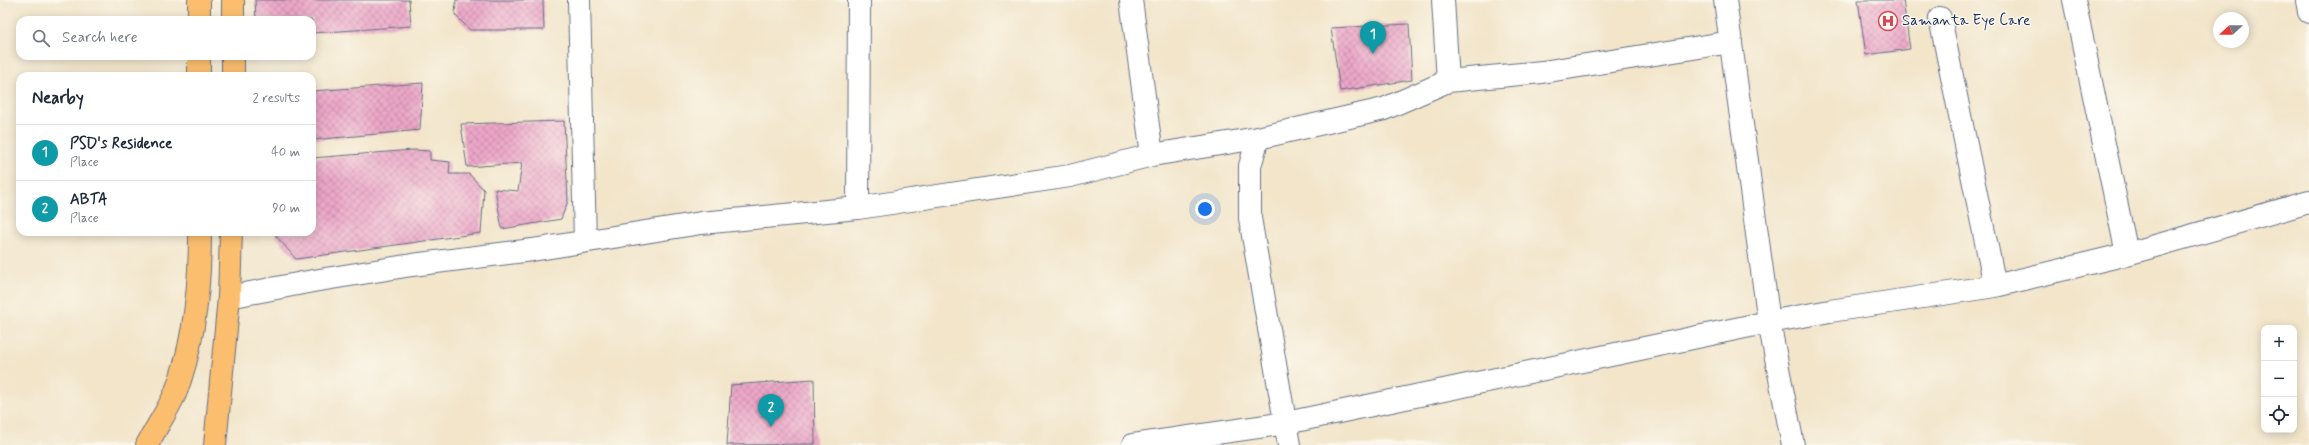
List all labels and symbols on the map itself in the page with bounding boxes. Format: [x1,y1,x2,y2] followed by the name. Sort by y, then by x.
[1877,10,1899,32] hospital icon: Samanta Eye Care
[1902,11,2030,31] place label: Samanta Eye Care
[2213,12,2249,48] north arrow
[1360,21,1386,54] pin: 1
[1195,199,1215,219] your location
[758,394,784,427] pin: 2

